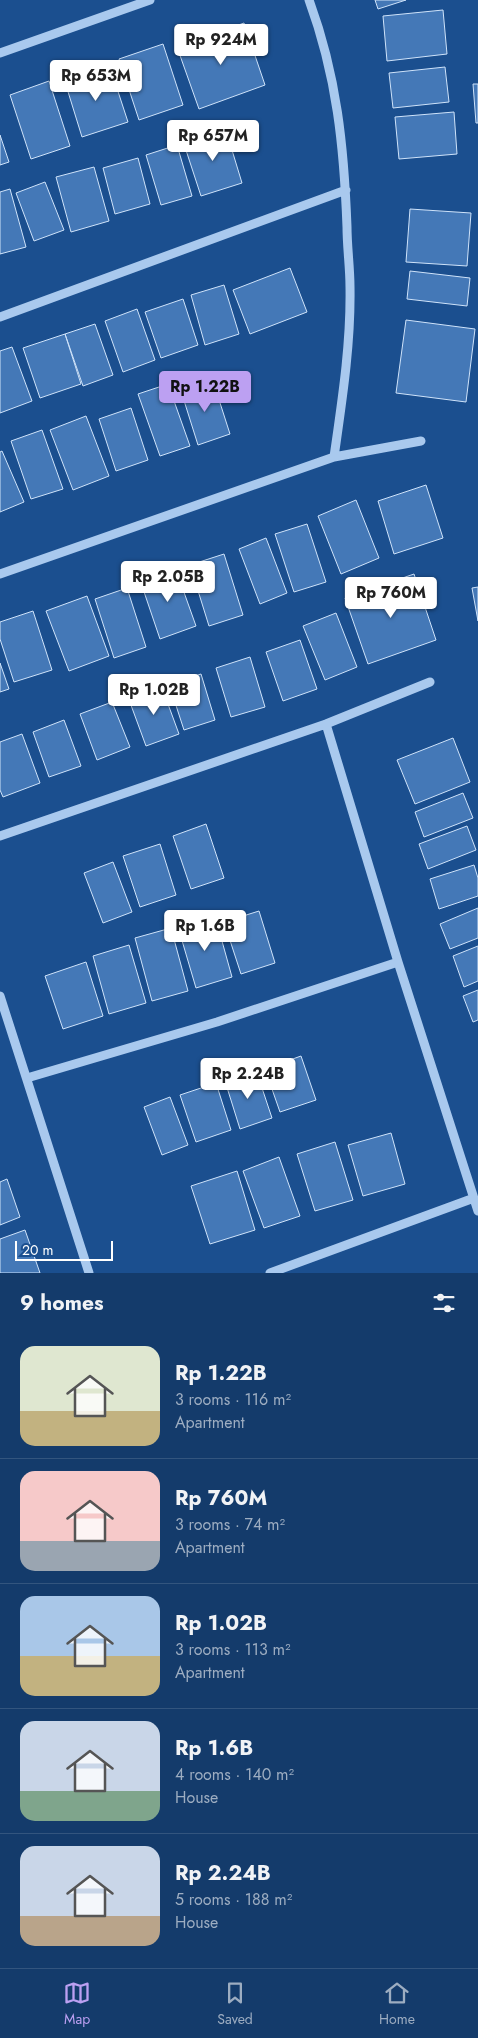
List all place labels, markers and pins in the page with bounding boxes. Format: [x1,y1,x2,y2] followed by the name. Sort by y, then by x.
[175,23,267,66] pin: Rp 924M
[50,59,142,102] pin: Rp 653M
[167,120,259,162] pin: Rp 657M
[153,370,257,413] pin: Rp 1.22B
[116,560,220,603] pin: Rp 2.05B
[345,576,437,619] pin: Rp 760M
[102,674,206,716] pin: Rp 1.02B
[159,910,251,952] pin: Rp 1.6B
[196,1058,300,1100] pin: Rp 2.24B

